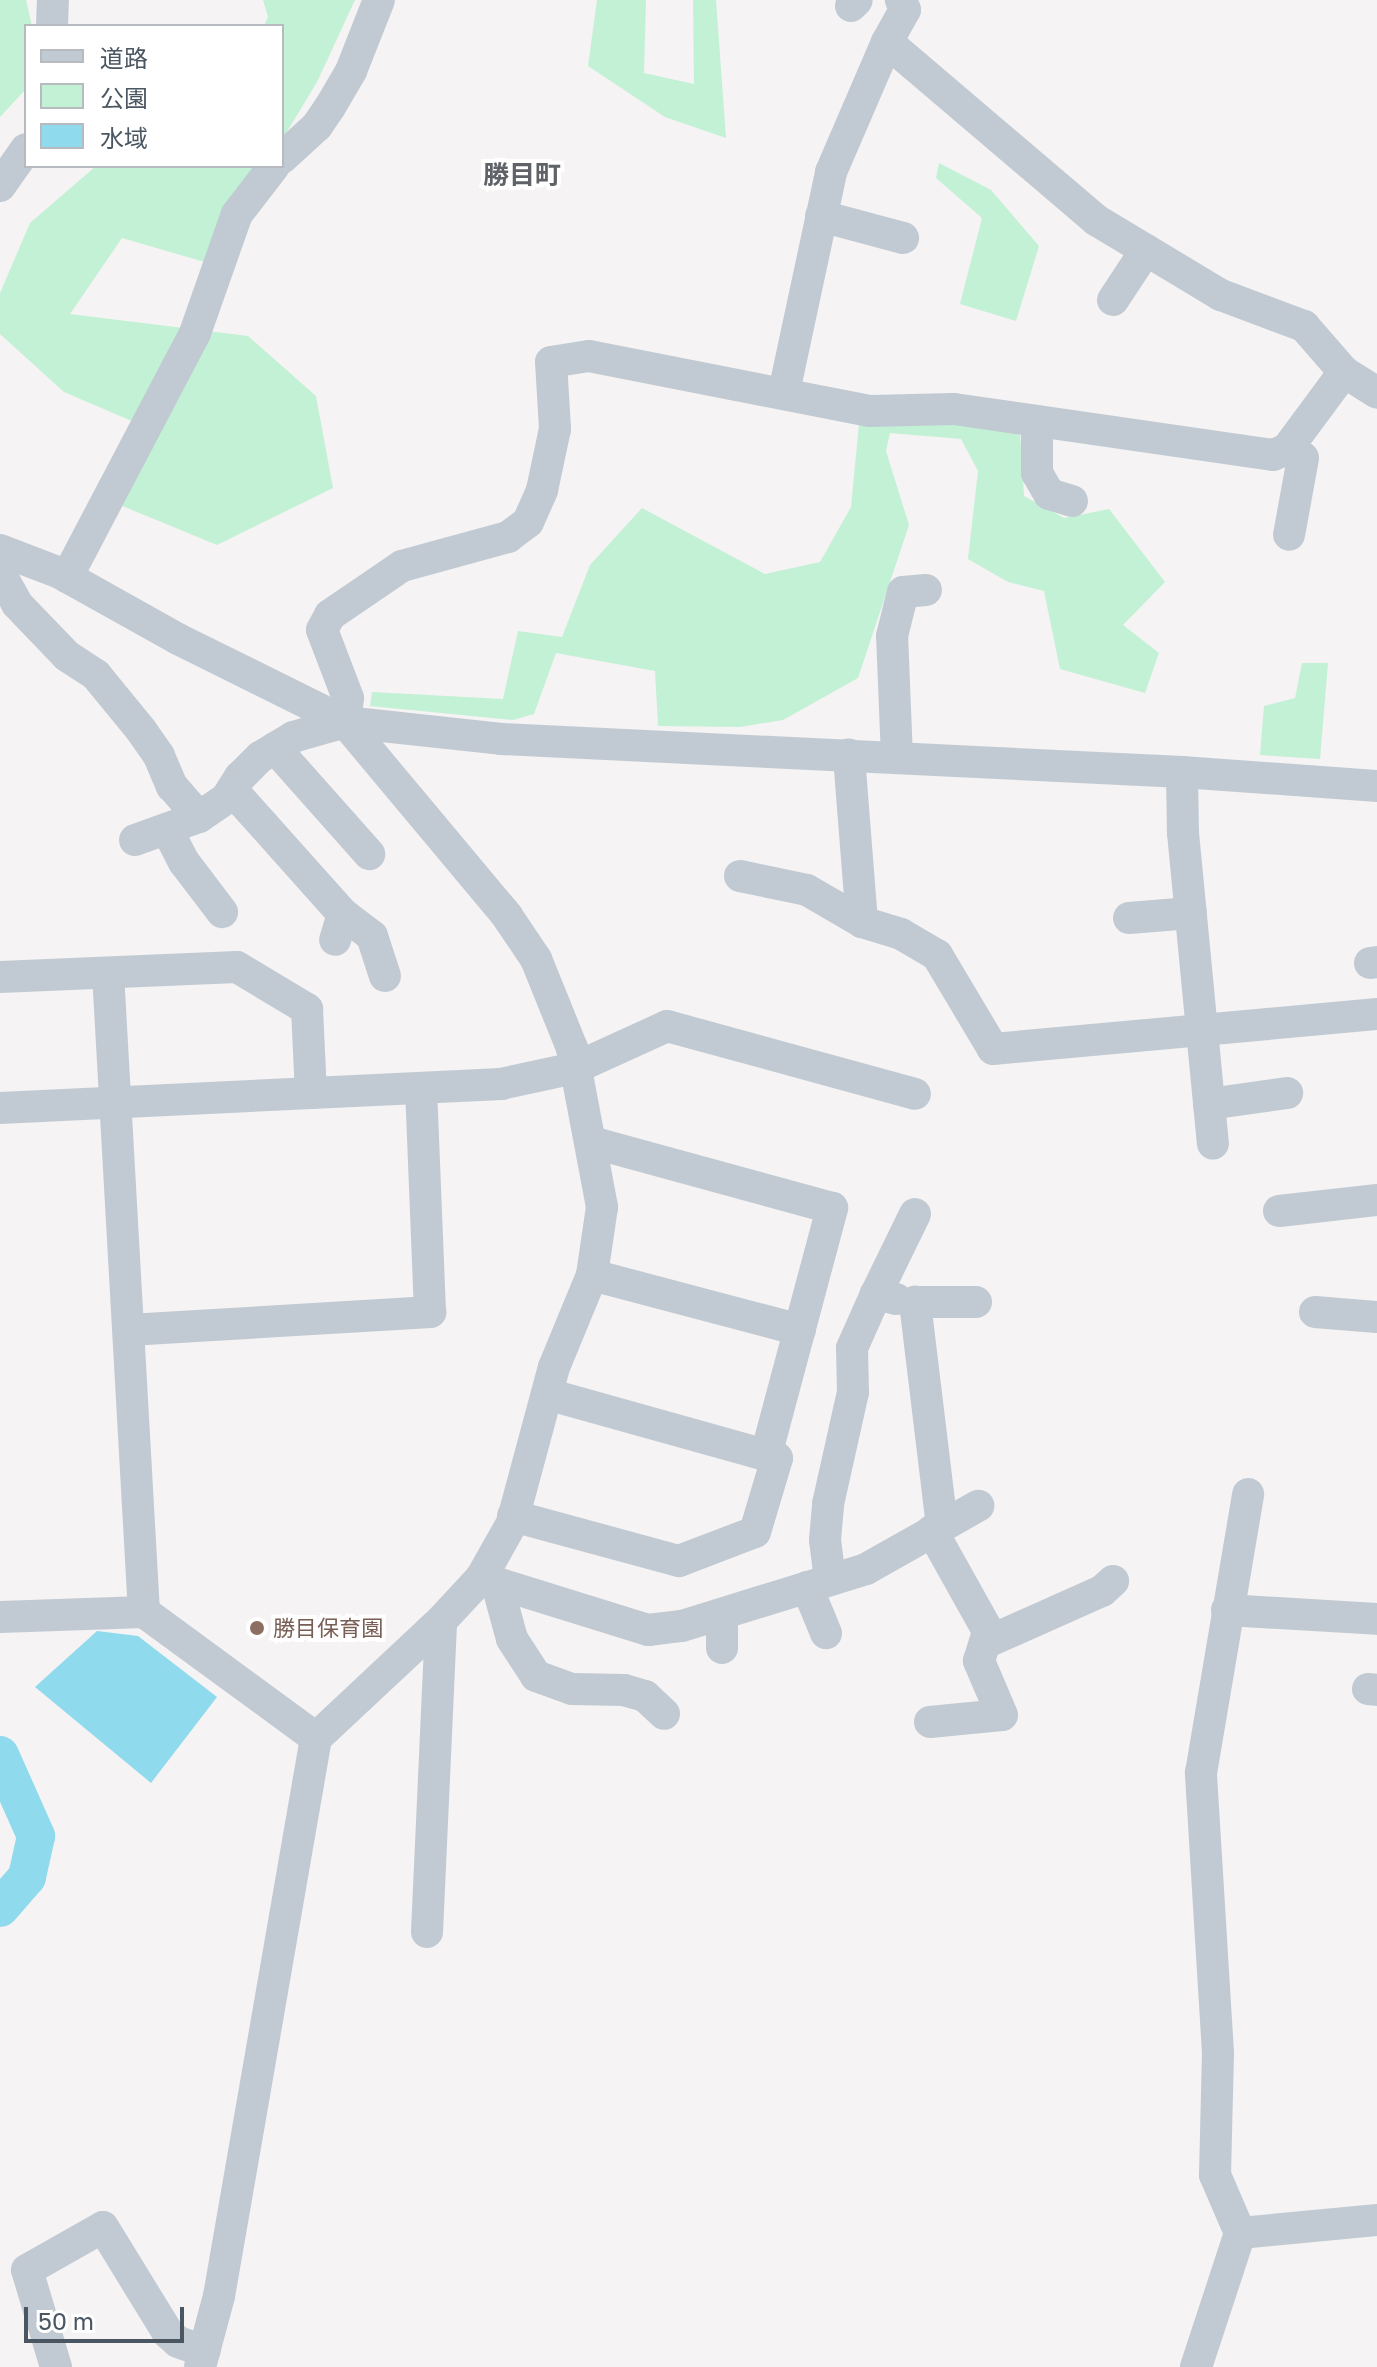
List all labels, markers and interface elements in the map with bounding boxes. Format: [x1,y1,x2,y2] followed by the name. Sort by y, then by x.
[24,24,284,168] legend
[100,43,148,72] text: 道路
[100,83,148,112] text: 公園
[100,123,148,152] text: 水域
[483,159,561,191] district label: 勝目町
[273,1615,383,1641] place label: 勝目保育園
[248,1619,266,1637] marker: 勝目保育園
[28,2291,188,2341] scale bar
[38,2306,94,2335] text: 50 m

